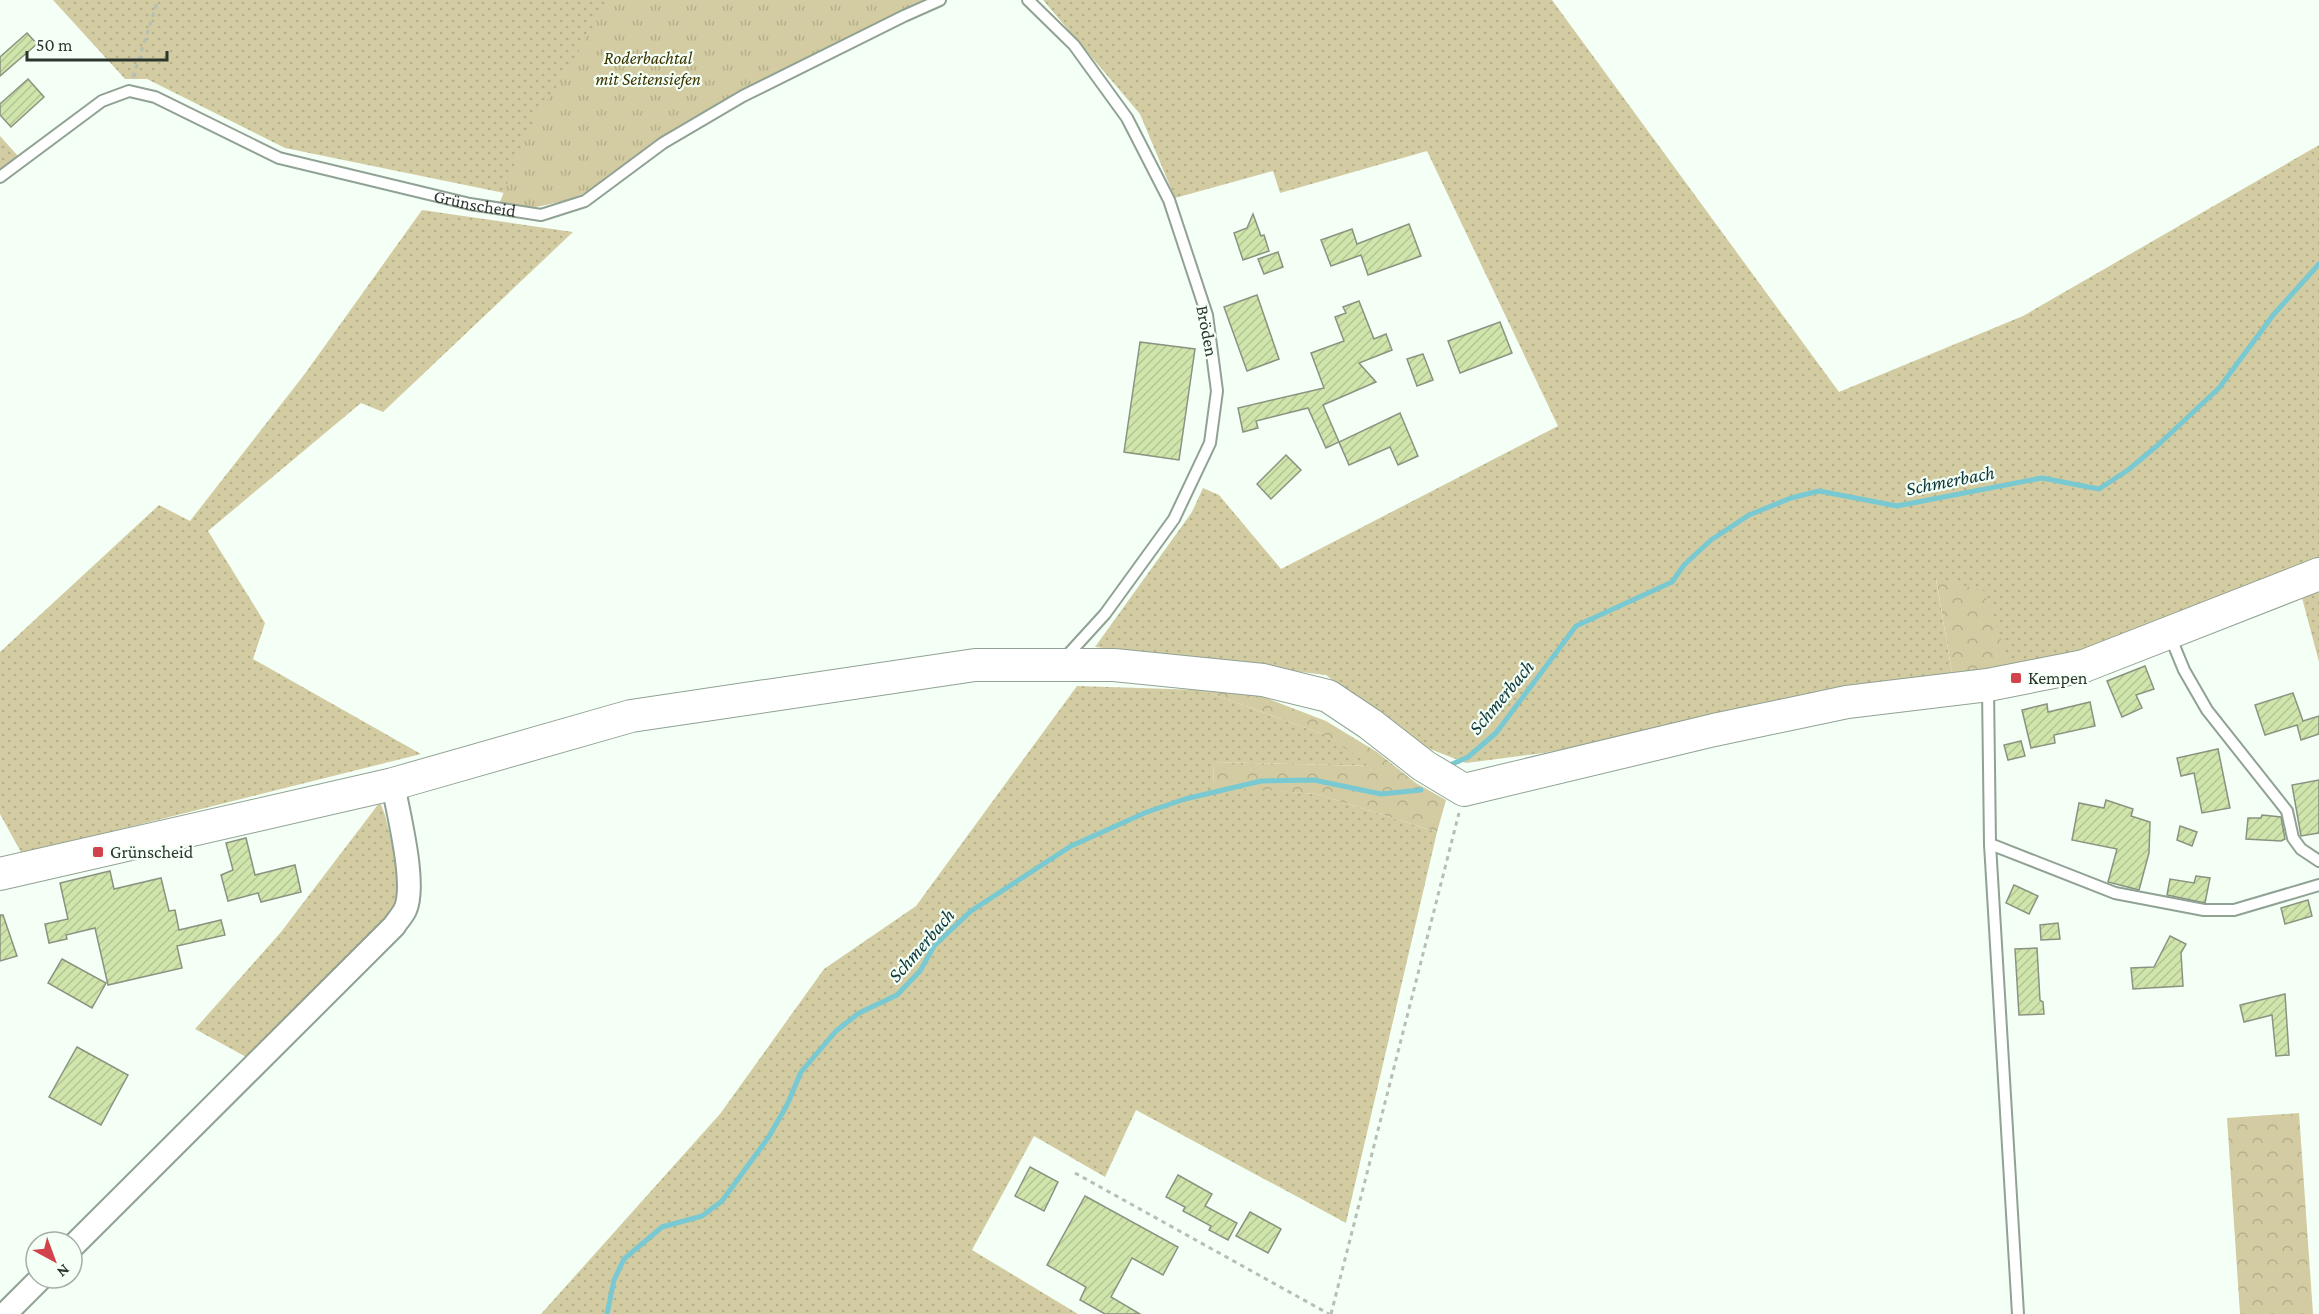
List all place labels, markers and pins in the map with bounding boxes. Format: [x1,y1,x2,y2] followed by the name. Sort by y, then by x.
[2028,668,2088,688] place label: Kempen
[2009,671,2023,685] marker: Kempen
[110,842,194,862] place label: Grünscheid
[91,845,105,859] marker: Grünscheid

